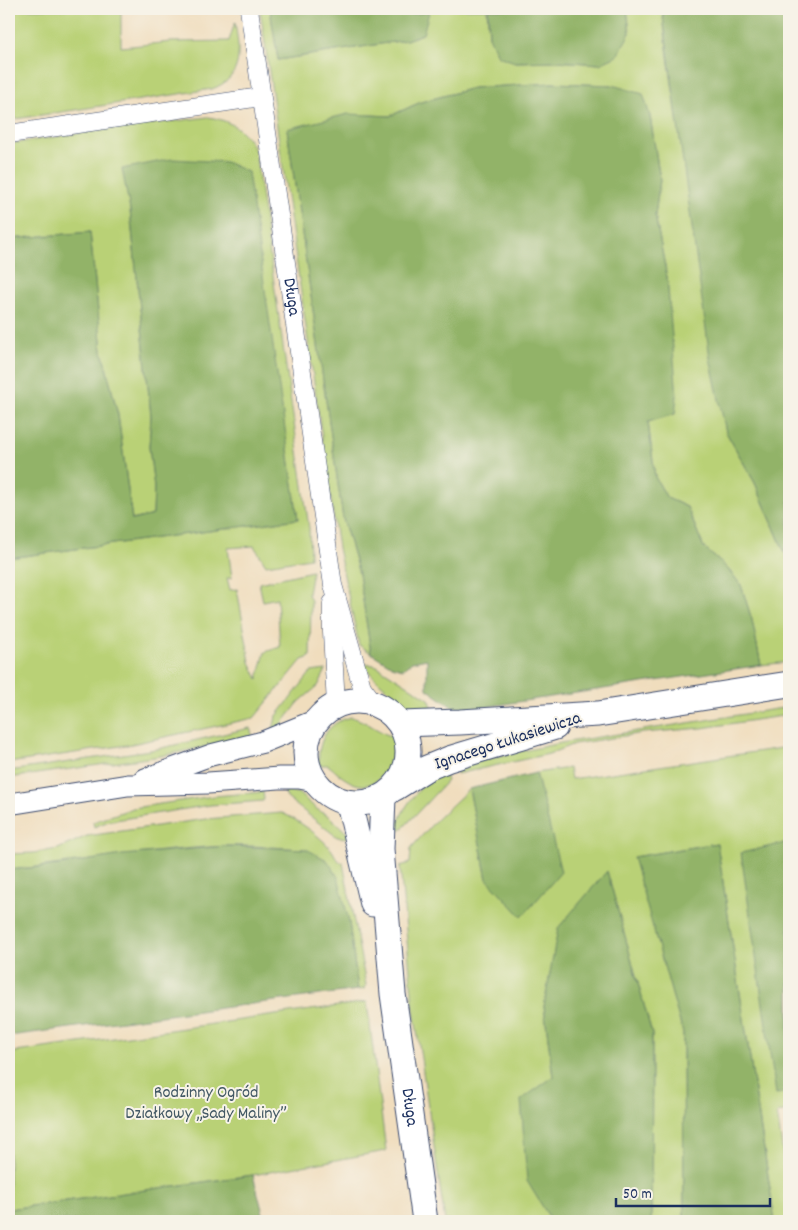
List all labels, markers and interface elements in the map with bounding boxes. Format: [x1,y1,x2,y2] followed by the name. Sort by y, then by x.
[276,276,306,318] street label: Długa
[431,706,585,777] street label: Ignacego Łukasiewicza
[125,1081,287,1127] park label: Rodzinny Ogród Działkowy „Sady Maliny”
[394,1087,424,1128] street label: Długa
[616,1175,769,1207] scale bar
[623,1184,652,1206] text: 50 m

